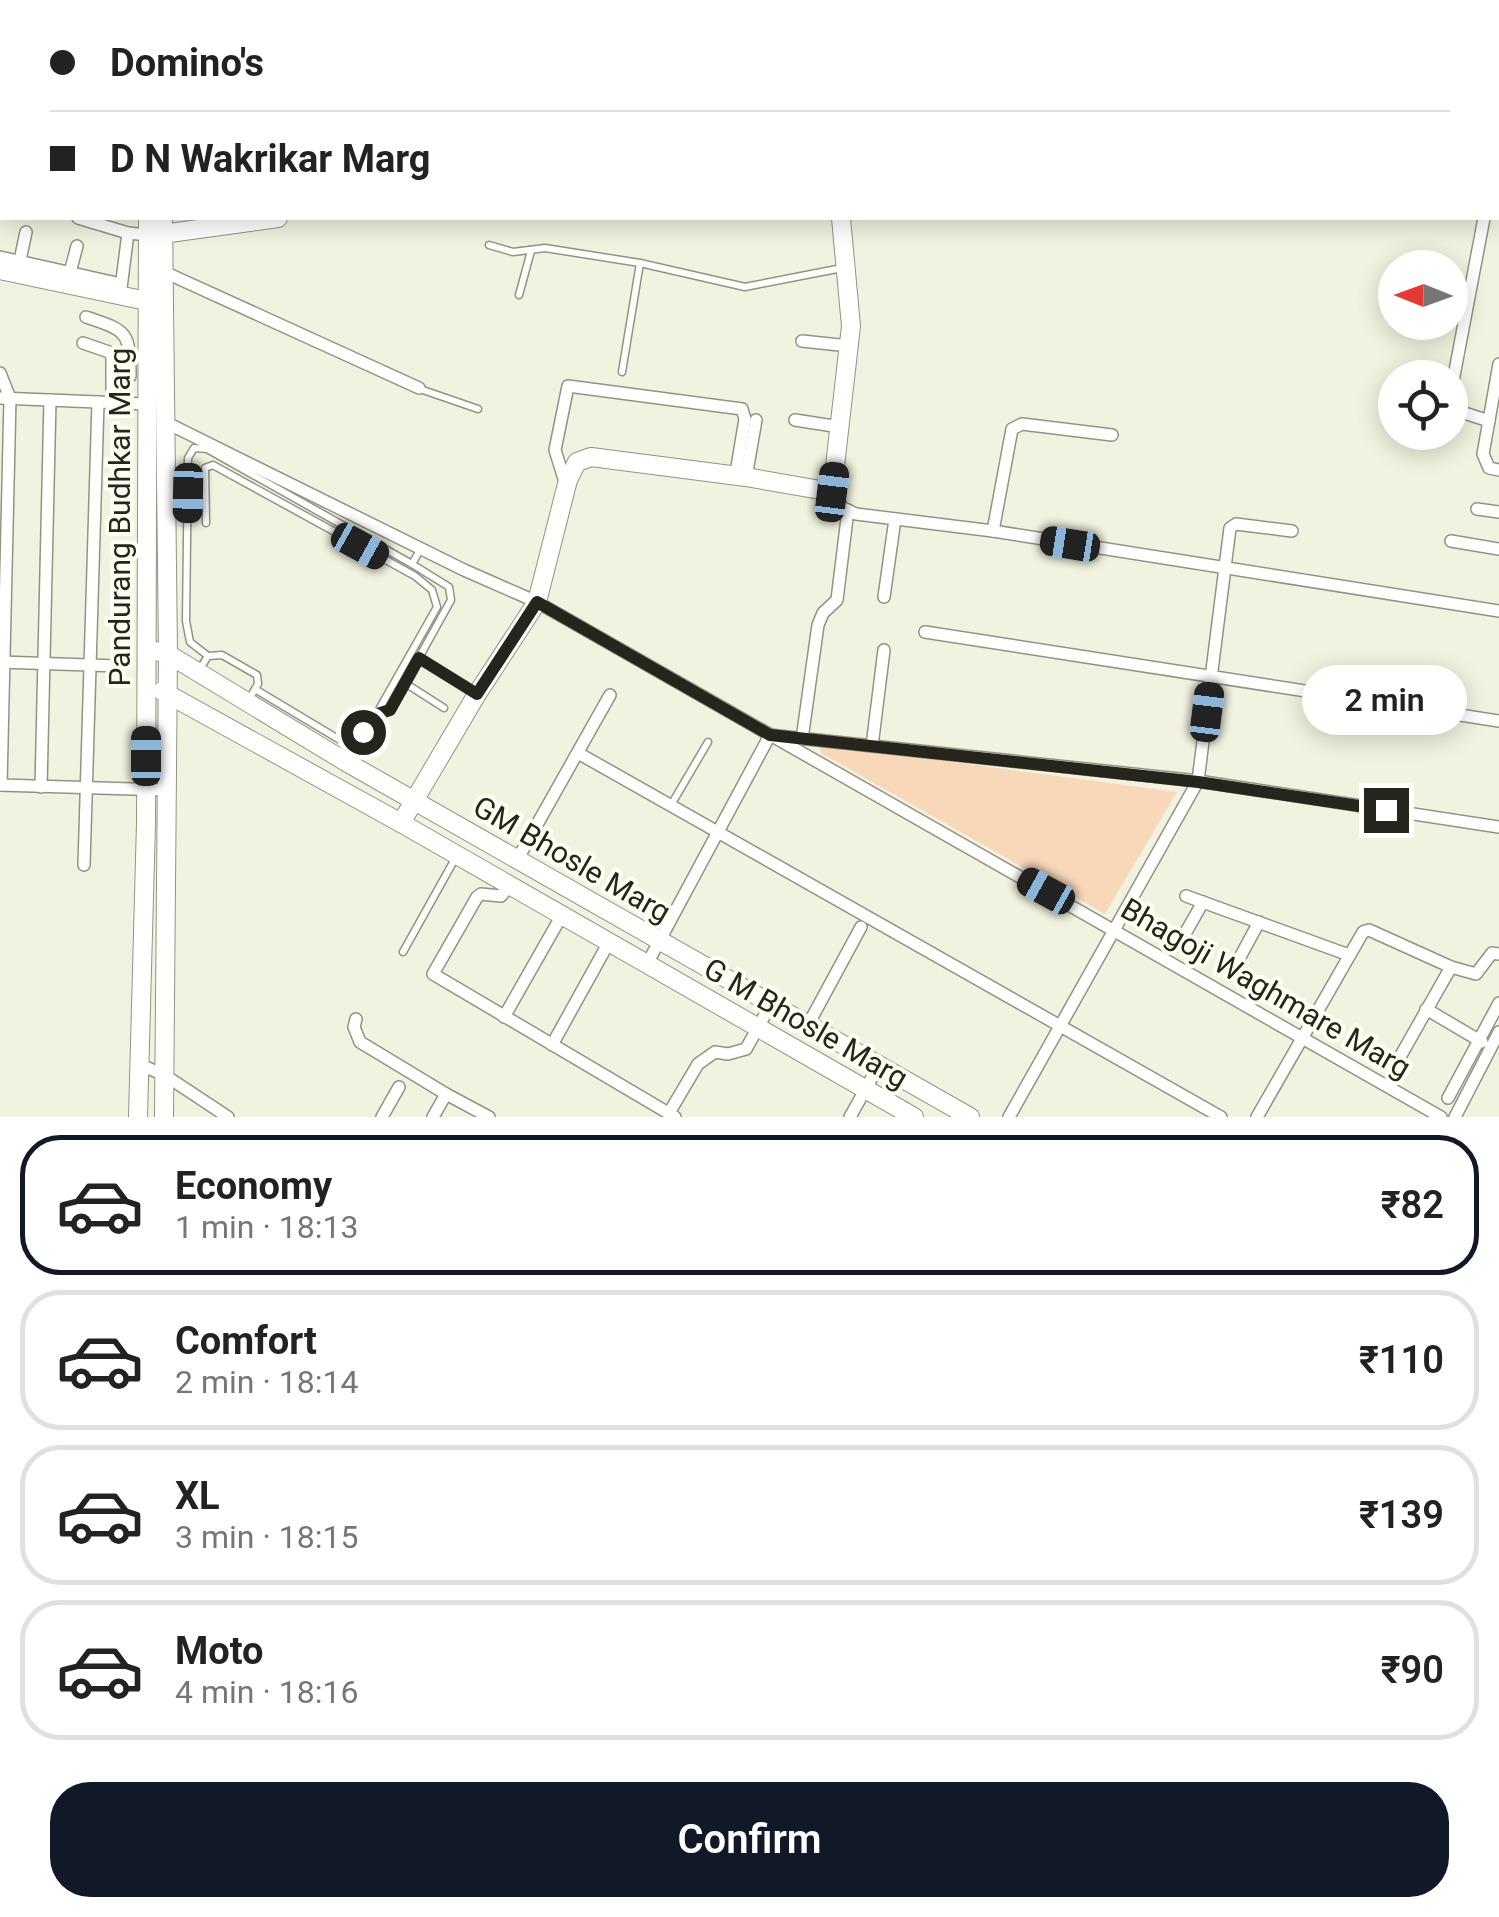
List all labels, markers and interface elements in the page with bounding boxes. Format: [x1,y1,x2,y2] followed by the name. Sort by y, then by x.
[110,41,264,85] text: Domino's
[110,137,431,181] text: D N Wakrikar Marg
[1378,250,1468,340] north arrow
[1378,250,1468,450] map controls
[102,348,137,686] street label: Pandurang Budhkar Marg
[1378,360,1468,450] button: locate
[813,460,851,524] car
[172,463,204,523] car
[326,518,394,574] car
[1038,524,1102,564] car
[1304,665,1468,735] callout: 2 min
[1188,680,1226,744] car
[1344,681,1425,719] text: 2 min
[341,710,386,755] route start
[131,726,161,786] car
[467,788,677,930] street label: GM Bhosle Marg
[1364,788,1409,833] route end
[1012,863,1080,919] car
[1115,891,1417,1085] street label: Bhagoji Waghmare Marg
[698,951,914,1095] street label: G M Bhosle Marg
[55,1160,145,1250] icon: car
[175,1164,332,1208] text: Economy
[1381,1183,1444,1227] text: ₹82
[175,1208,358,1246] text: 1 min · 18:13
[55,1315,145,1405] icon: car
[175,1319,317,1363] text: Comfort
[1359,1338,1444,1382] text: ₹110
[175,1363,358,1401] text: 2 min · 18:14
[55,1470,145,1560] icon: car
[175,1474,220,1518] text: XL
[1359,1493,1444,1537] text: ₹139
[175,1518,358,1556] text: 3 min · 18:15
[55,1625,145,1715] icon: car
[175,1629,264,1673] text: Moto
[1381,1648,1444,1692] text: ₹90
[175,1673,358,1711] text: 4 min · 18:16
[50,1782,1449,1897] button: Confirm

